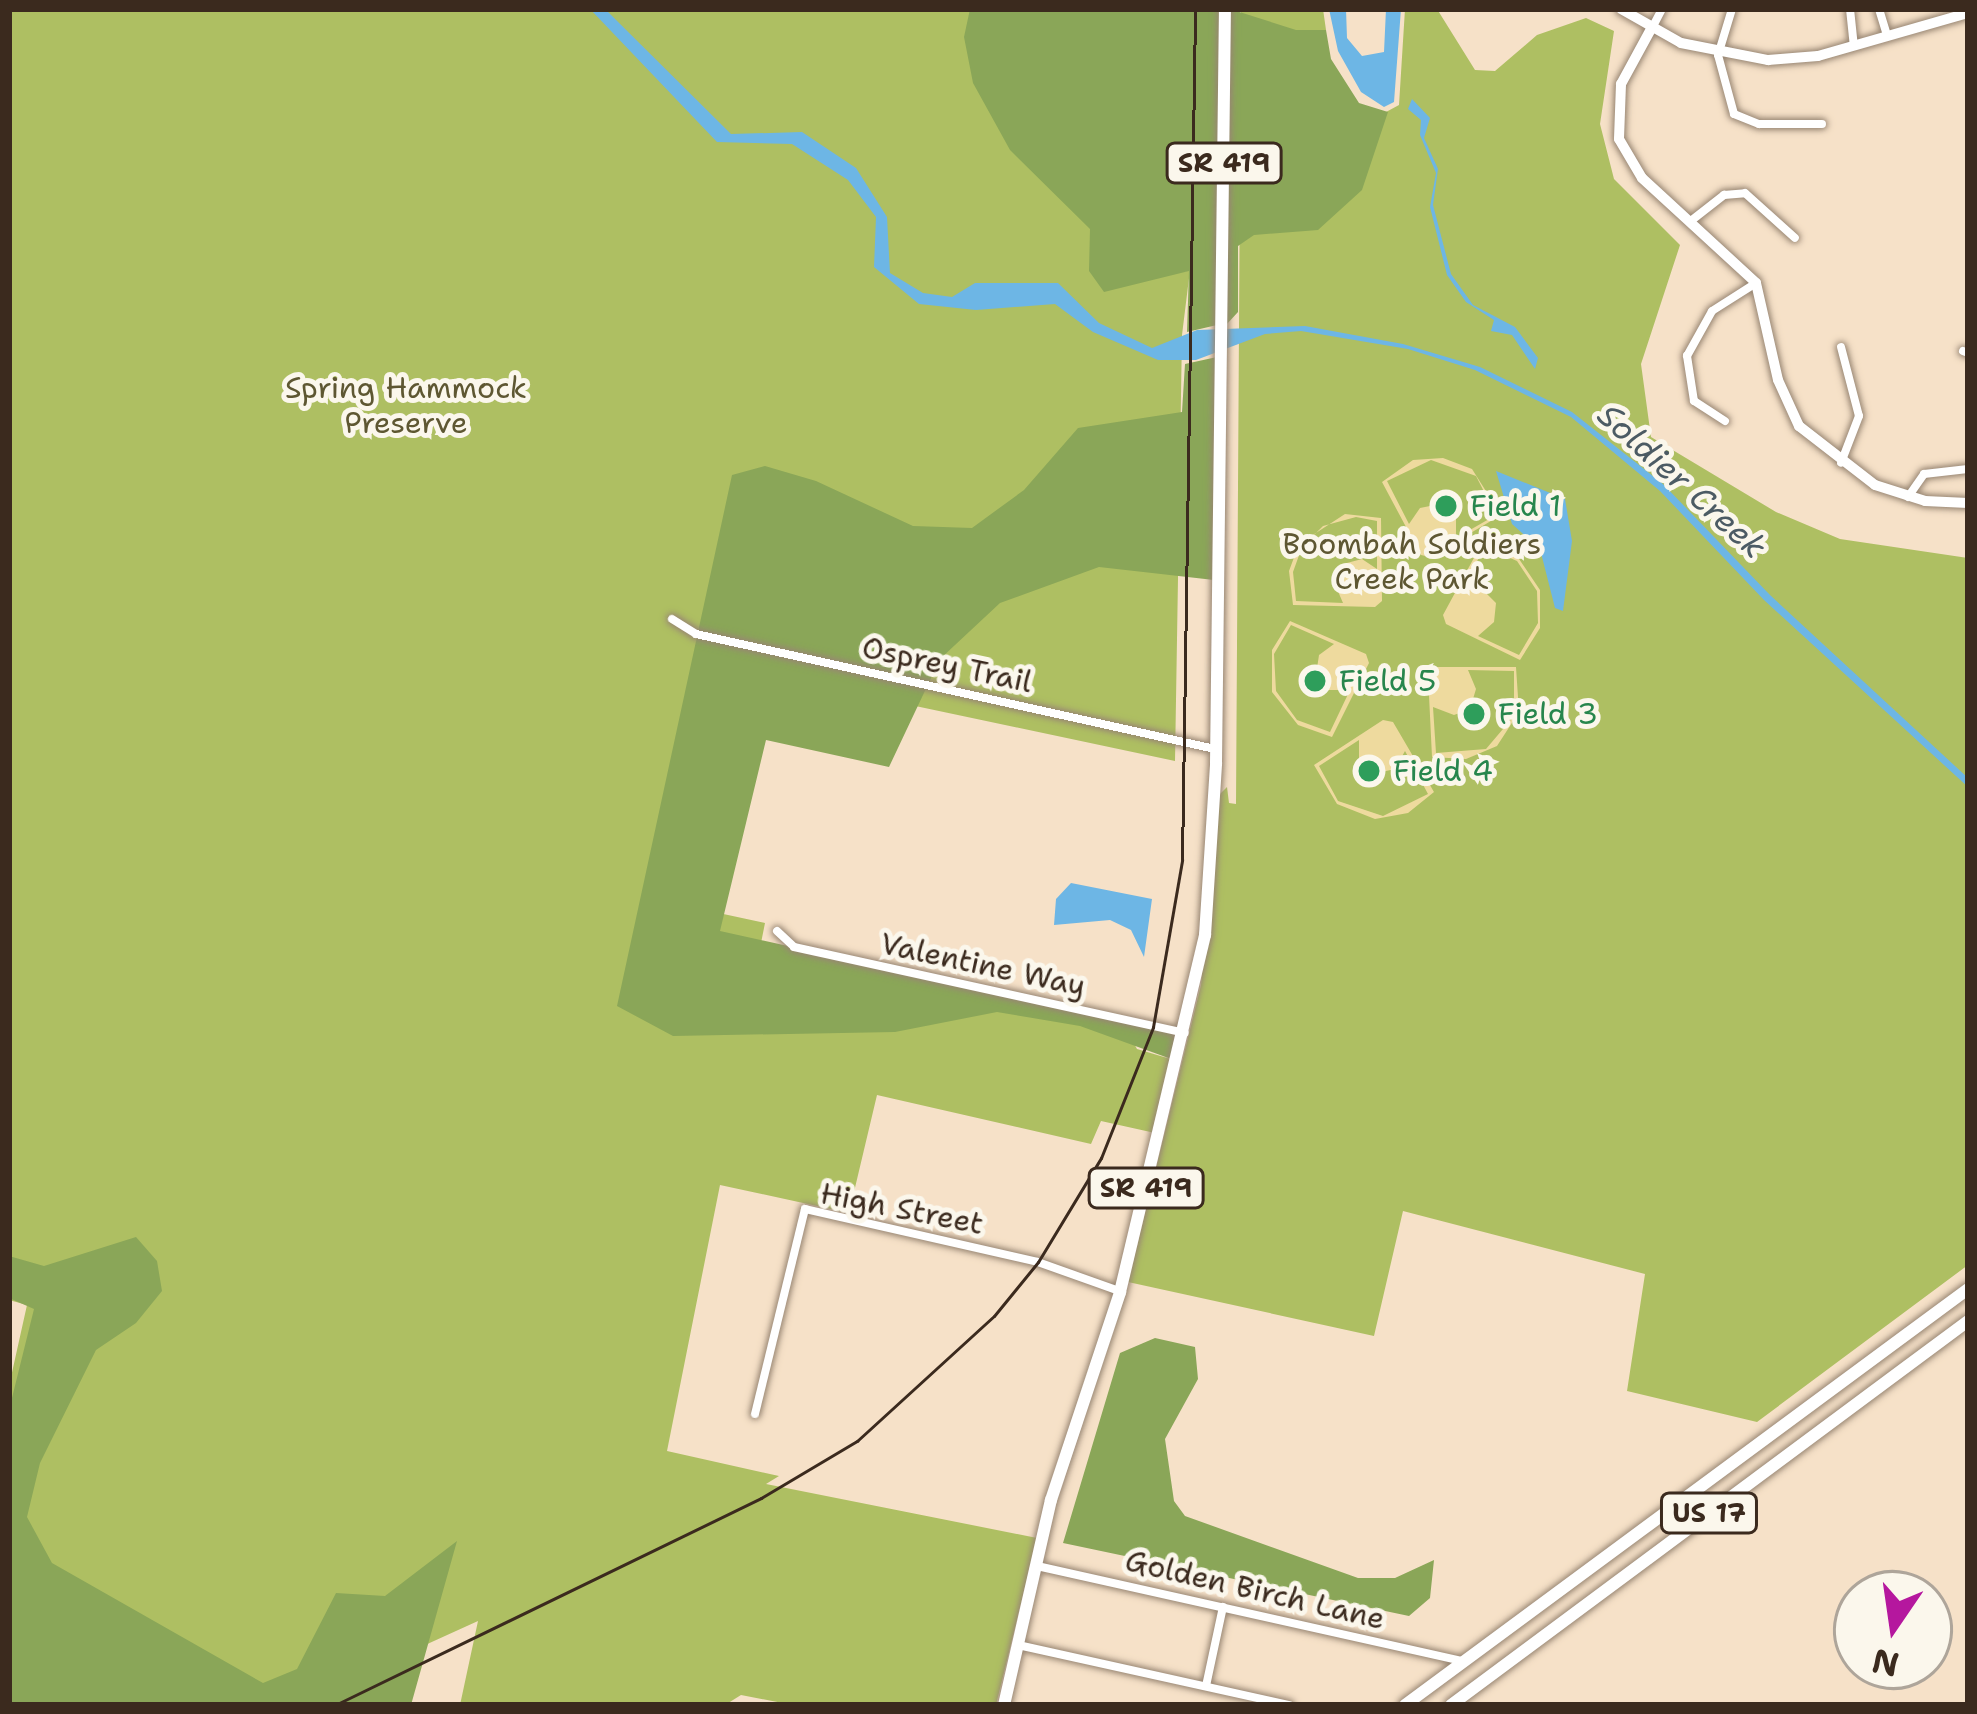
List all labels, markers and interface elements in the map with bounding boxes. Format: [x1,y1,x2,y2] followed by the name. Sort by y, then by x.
[1164,142,1284,184] road number: SR 419
[285,370,527,440] park label: Spring Hammock Preserve
[1590,395,1774,567] water label: Soldier Creek
[1470,488,1562,524] place label: Field 1
[1433,493,1459,519] marker: Field 1
[1283,526,1541,596] park label: Boombah Soldiers Creek Park
[859,629,1035,701] street label: Osprey Trail
[1339,663,1436,699] place label: Field 5
[1302,668,1328,694] marker: Field 5
[1498,696,1598,732] place label: Field 3
[1461,701,1487,727] marker: Field 3
[1393,753,1493,789] place label: Field 4
[1356,758,1382,784] marker: Field 4
[877,926,1089,1004] street label: Valentine Way
[1086,1167,1206,1209] road number: SR 419
[817,1176,987,1242] street label: High Street
[1658,1492,1760,1534] road number: US 17
[1122,1543,1388,1637] street label: Golden Birch Lane
[1833,1570,1953,1690] north arrow
[1868,1638,1903,1688] text: N

